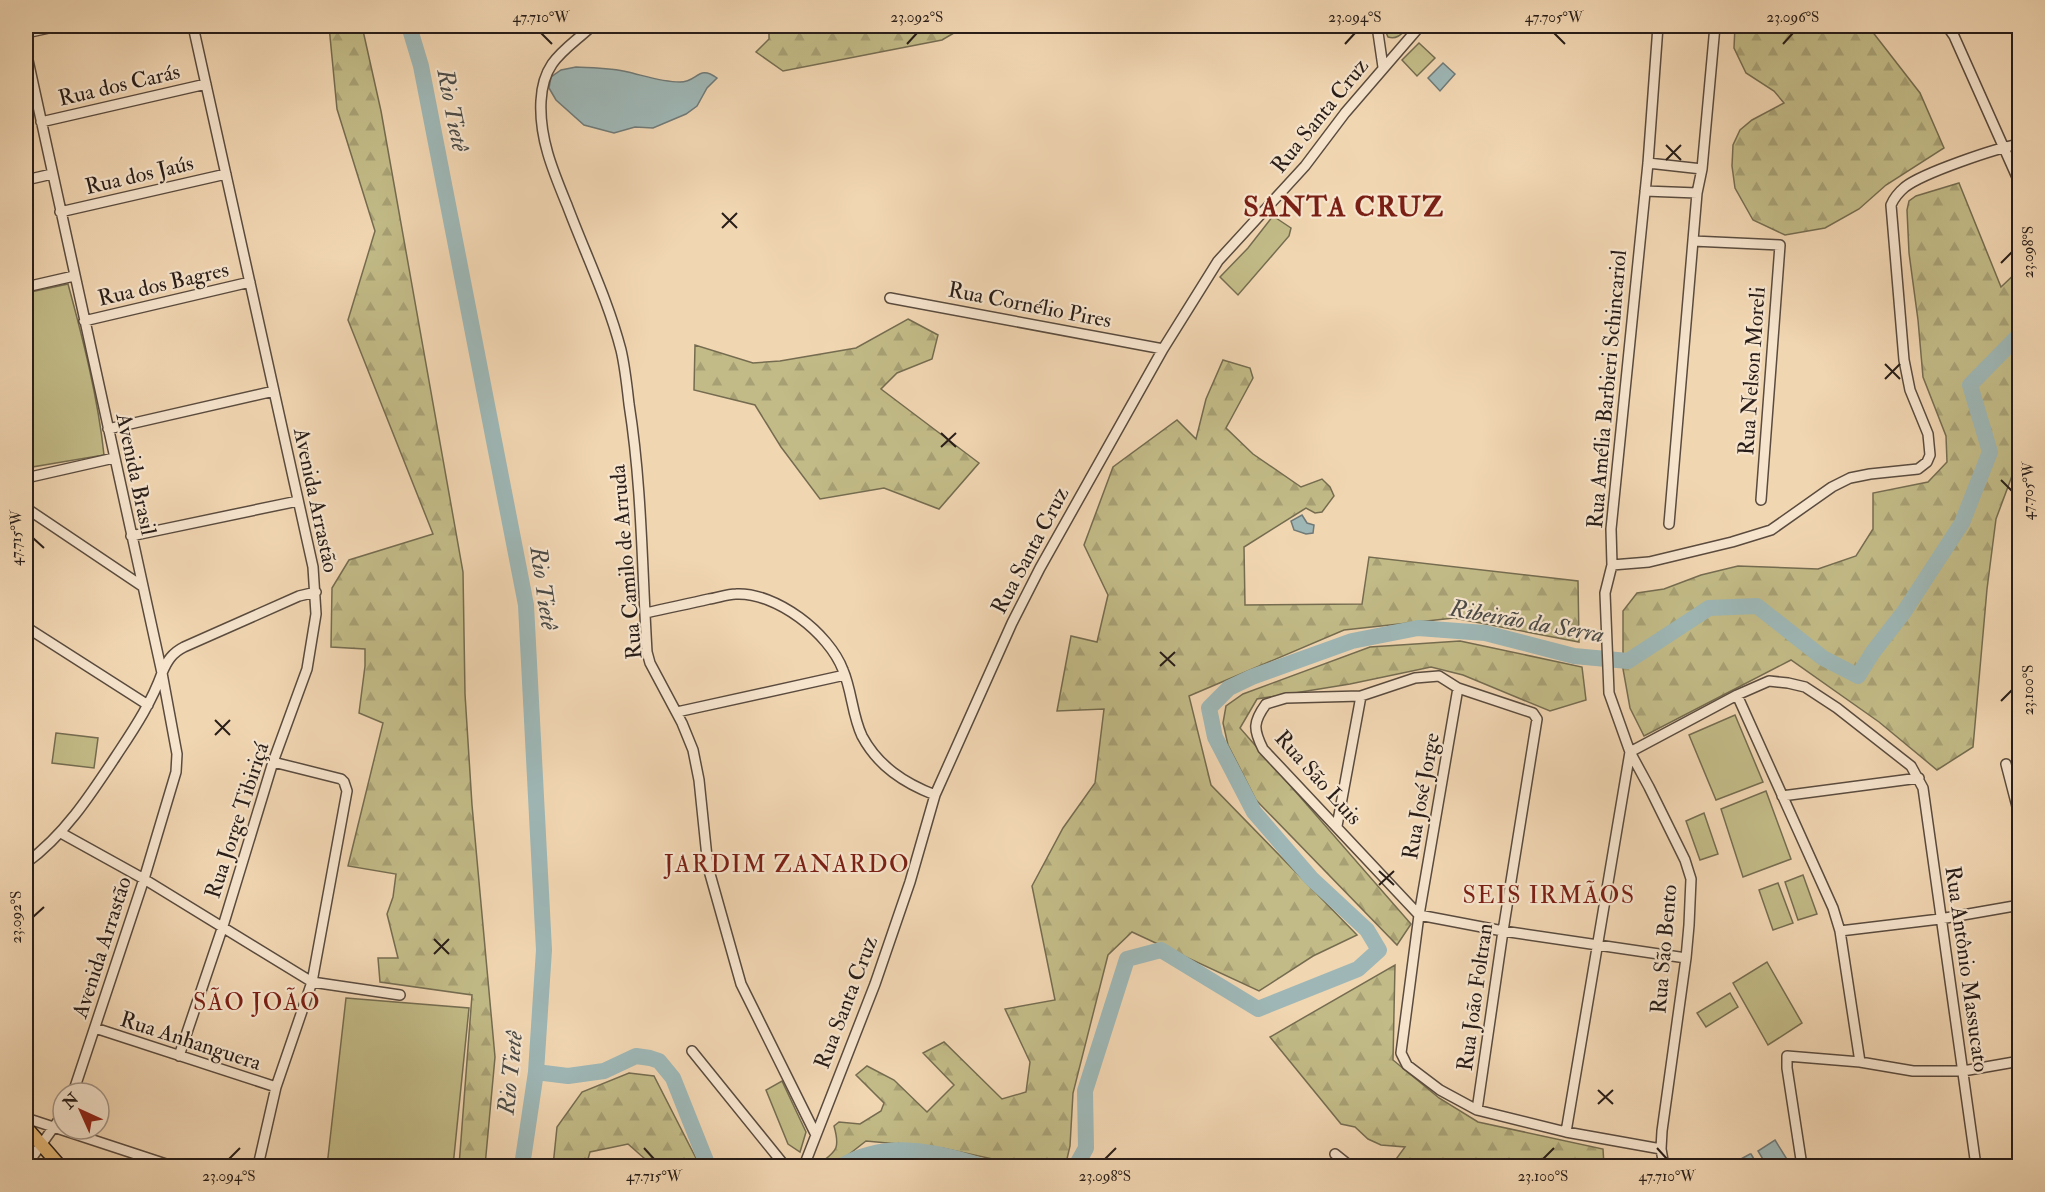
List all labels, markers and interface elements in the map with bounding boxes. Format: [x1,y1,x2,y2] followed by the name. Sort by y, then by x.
[512,8,570,27] text: 47.710°W
[891,8,943,27] text: 23.092°S
[1328,8,1382,27] text: 23.094°S
[1525,8,1584,27] text: 47.705°W
[1767,8,1819,27] text: 23.096°S
[1265,52,1375,179] street label: Rua Santa Cruz
[56,57,183,113] street label: Rua dos Carás
[429,65,476,155] water label: Rio Tietê
[82,149,196,201] street label: Rua dos Jaús
[1243,190,1445,225] district label: SANTA CRUZ
[2019,226,2038,278] text: 23.098°S
[1581,248,1633,530] street label: Rua Amélia Barbieri Schincariol
[95,255,231,313] street label: Rua dos Bagres
[946,275,1114,335] street label: Rua Cornélio Pires
[1732,286,1772,456] street label: Rua Nelson Moreli
[109,410,163,538] street label: Avenida Brasil
[287,424,345,575] street label: Avenida Arrastão
[2019,461,2038,520] text: 47.705°W
[603,462,648,661] street label: Rua Camilo de Arruda
[985,482,1075,619] street label: Rua Santa Cruz
[7,509,26,566] text: 47.715°W
[522,544,565,632] water label: Rio Tietê
[1446,592,1606,650] water label: Ribeirão da Serra
[2019,665,2038,715] text: 23.100°S
[1268,725,1368,831] street label: Rua São Luis
[1396,731,1446,862] street label: Rua José Jorge
[198,738,276,902] street label: Rua Jorge Tibiriçá
[663,849,910,880] district label: JARDIM ZANARDO
[1939,864,1995,1074] street label: Rua Antônio Massucato
[66,873,138,1023] street label: Avenida Arrastão
[1462,880,1636,911] district label: SEIS IRMÃOS
[1644,883,1684,1015] street label: Rua São Bento
[7,891,26,943] text: 23.092°S
[1451,921,1499,1073] street label: Rua João Foltran
[808,932,884,1073] street label: Rua Santa Cruz
[193,987,321,1018] district label: SÃO JOÃO
[117,1005,266,1077] street label: Rua Anhanguera
[491,1029,530,1117] water label: Rio Tietê
[51,1081,111,1141] north arrow
[58,1088,84,1114] text: N
[202,1167,256,1186] text: 23.094°S
[626,1167,683,1186] text: 47.715°W
[1079,1167,1131,1186] text: 23.098°S
[1518,1167,1568,1186] text: 23.100°S
[1638,1167,1696,1186] text: 47.710°W

